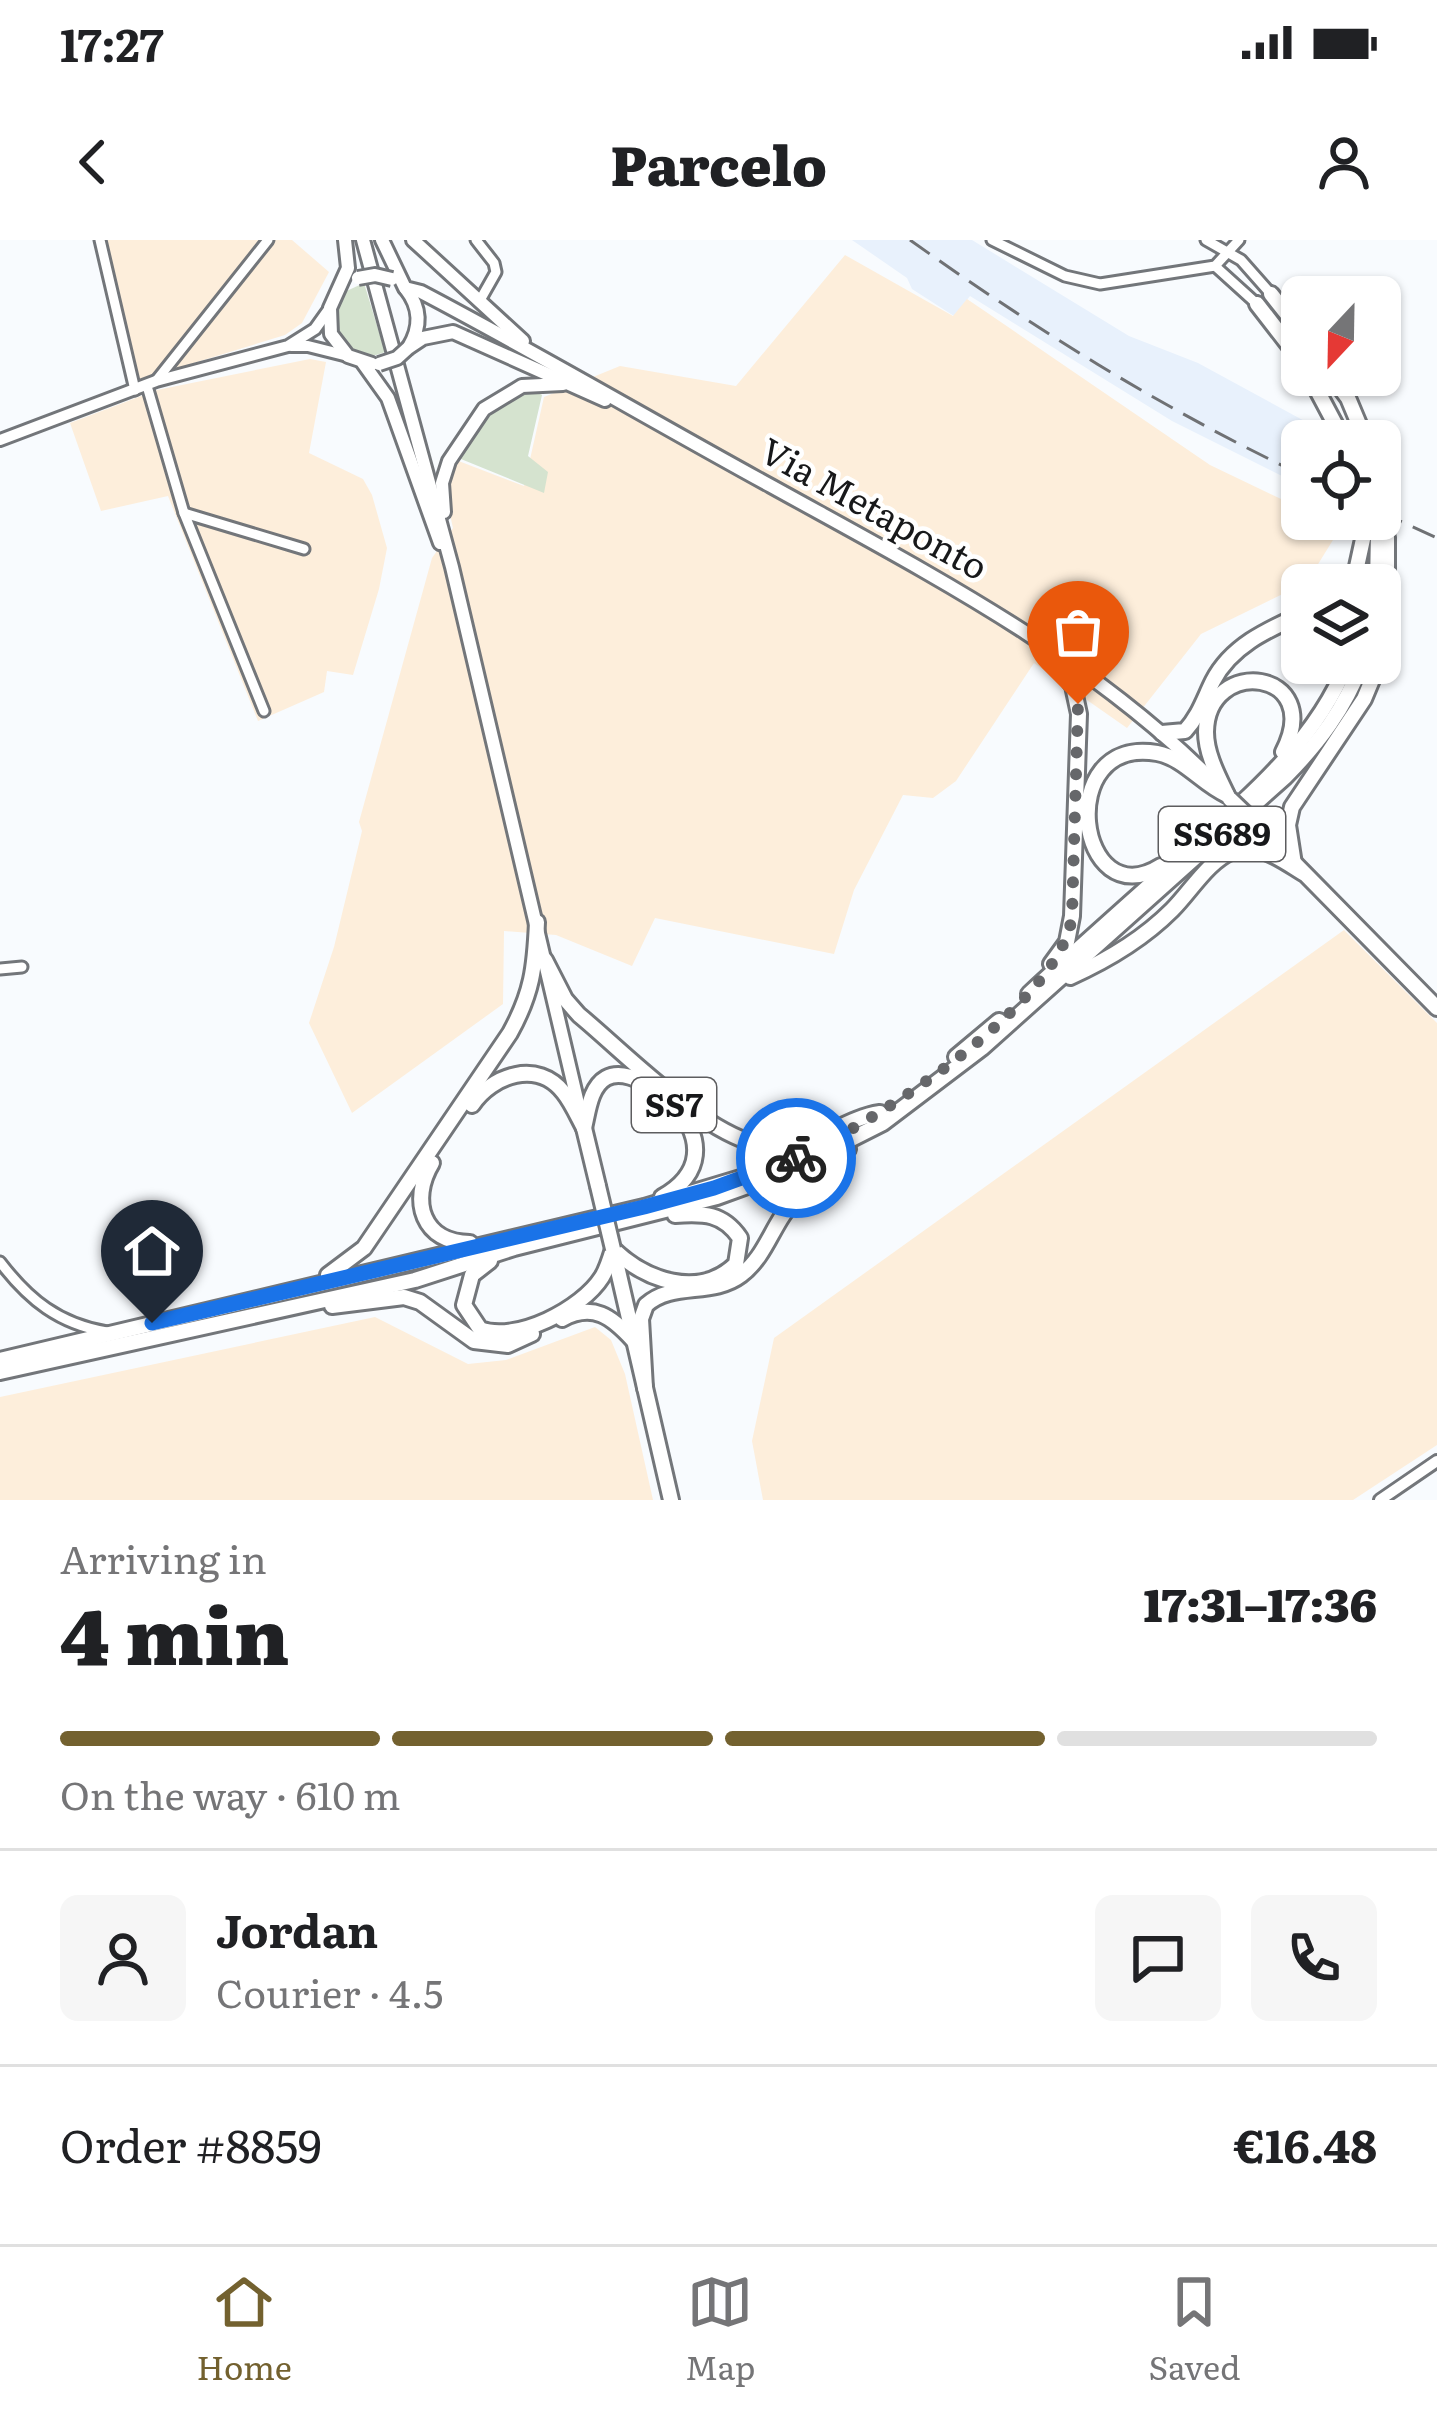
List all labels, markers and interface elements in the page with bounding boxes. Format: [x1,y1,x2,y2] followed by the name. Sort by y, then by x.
[60,9,164,76] text: 17:27
[610,122,827,203] text: Parcelo
[60,129,126,195] icon: back
[1311,129,1377,195] icon: person
[1281,276,1401,396] north arrow
[1281,276,1401,684] map controls
[1281,420,1401,540] button: locate
[752,422,999,591] street label: Via Metaponto
[1281,564,1401,684] button: layers
[1027,581,1129,704] pin
[1045,599,1111,665] icon: bag
[1159,807,1285,861] road number: SS689
[632,1078,716,1132] road number: SS7
[736,1098,856,1218] courier
[763,1125,829,1191] icon: bike
[101,1200,203,1323] pin
[119,1218,185,1284] icon: home
[60,1528,267,1586] text: Arriving in
[1144,1569,1377,1636] text: 17:31–17:36
[60,1573,290,1689] text: 4 min
[60,1764,401,1822] text: On the way · 610 m
[60,1895,186,2021] button: person
[216,1895,378,1962] text: Jordan
[1095,1895,1221,2021] button: chat
[1251,1895,1377,2021] button: phone
[216,1962,443,2020] text: Courier · 4.5
[60,2110,322,2177] text: Order #8859
[1234,2110,1377,2177] text: €16.48
[197,2269,292,2390] tab: Home
[685,2269,755,2390] tab: Map
[1149,2269,1240,2390] tab: Saved

